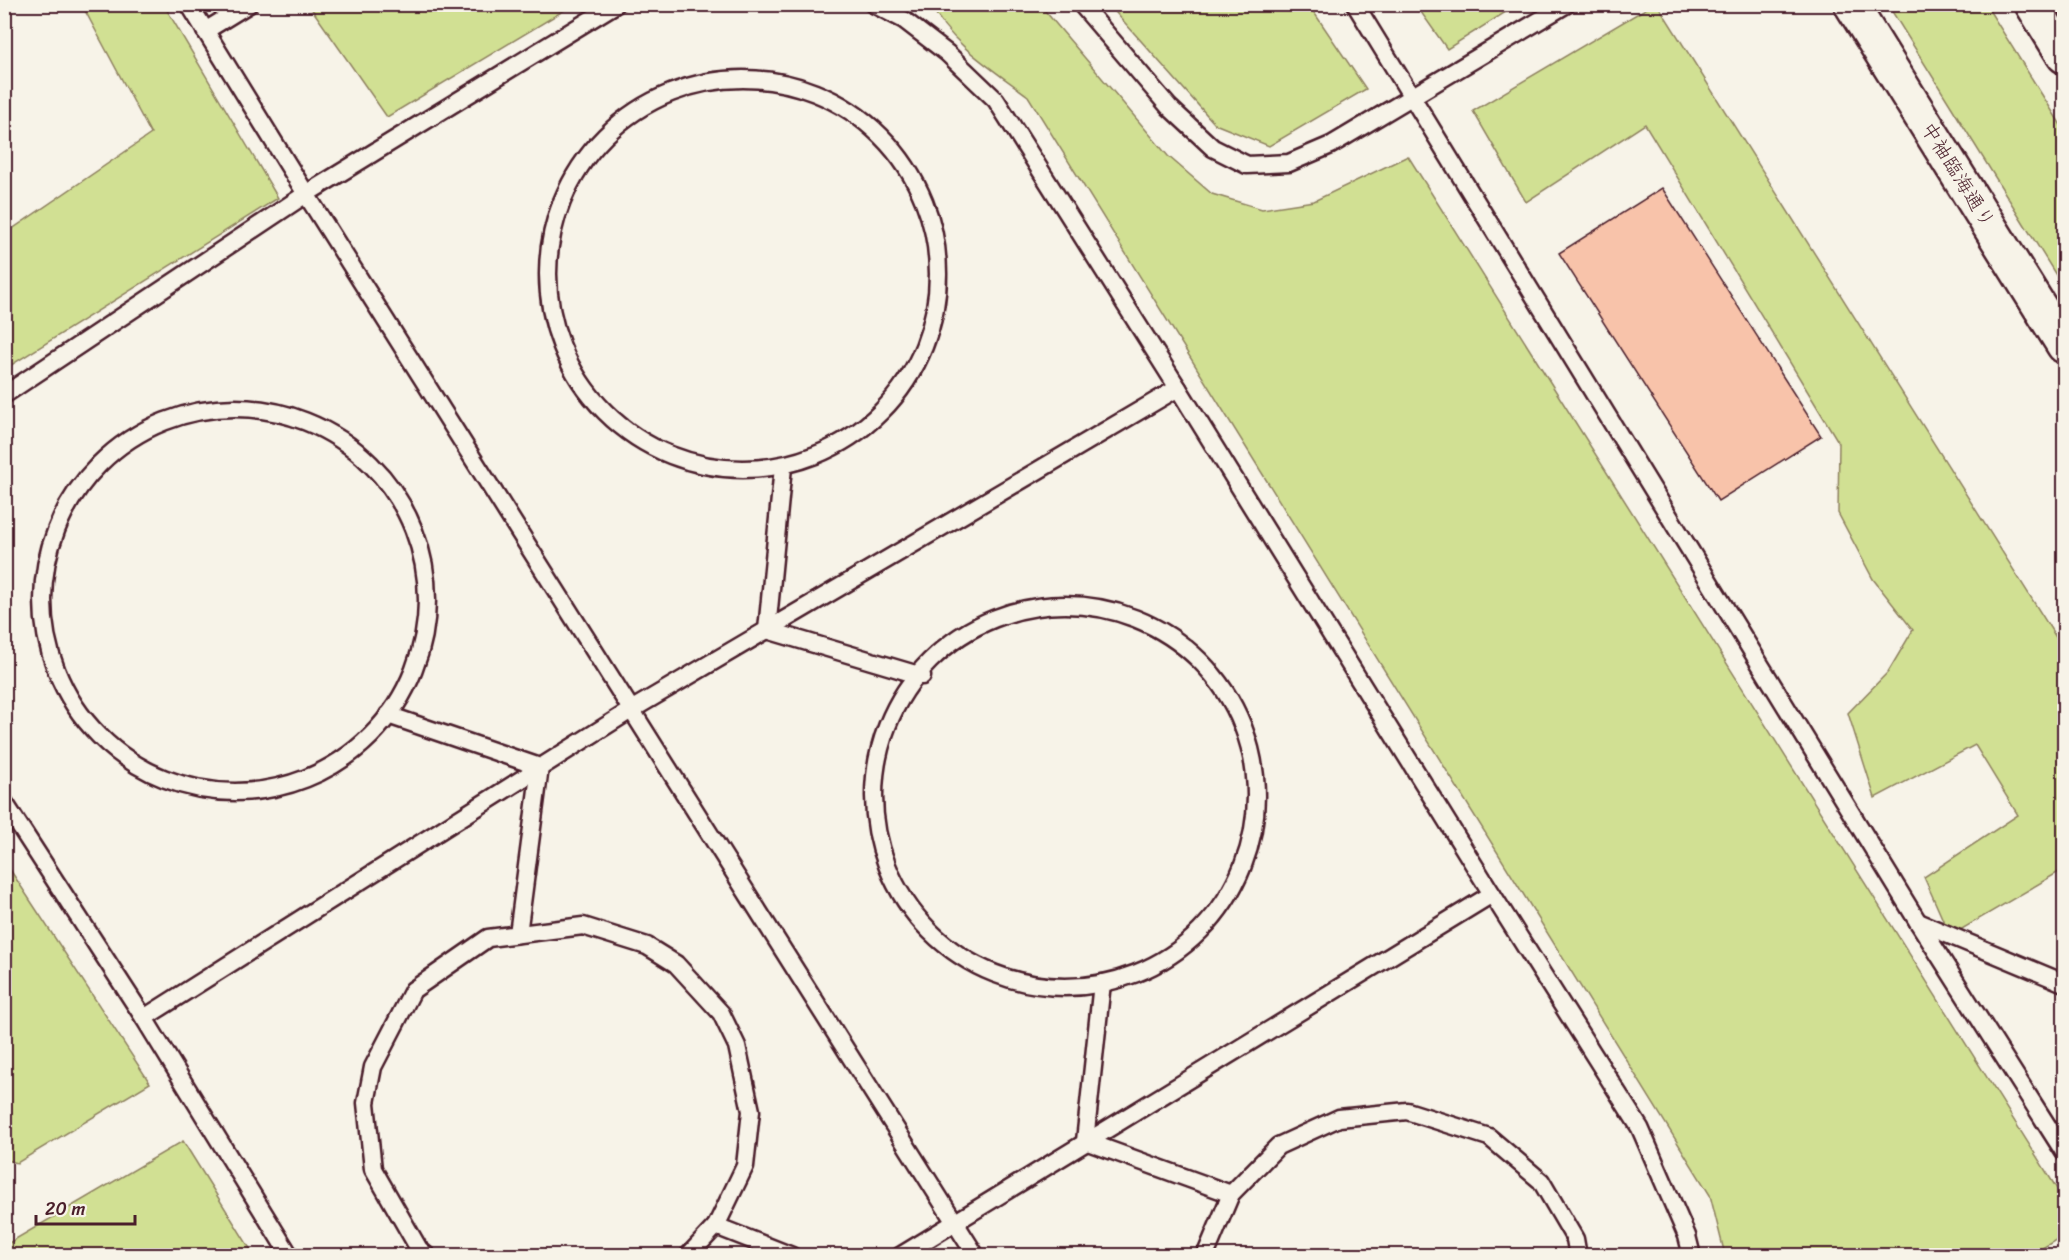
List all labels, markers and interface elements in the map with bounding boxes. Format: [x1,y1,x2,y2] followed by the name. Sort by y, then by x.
[1911,115,2005,235] street label: 中袖臨海通り
[36,1188,135,1226] scale bar
[45,1193,85,1225] text: 20 m

